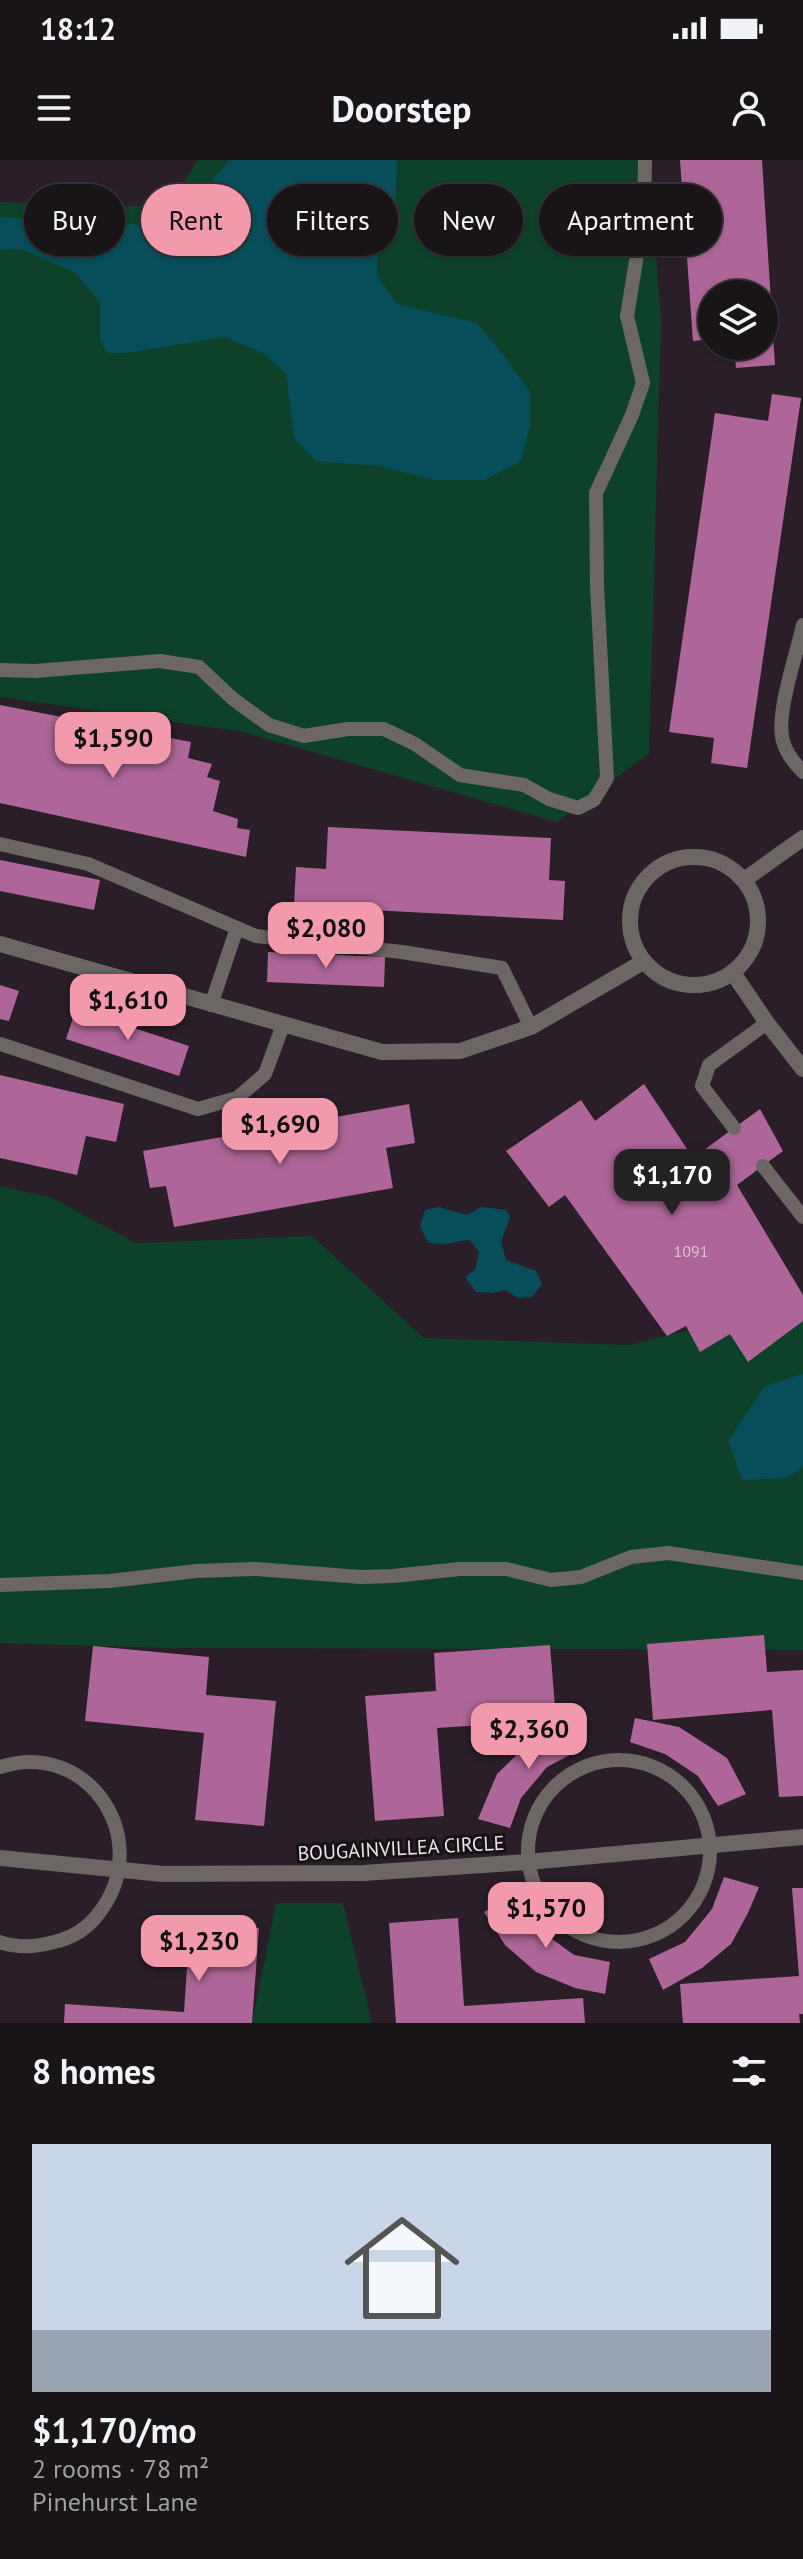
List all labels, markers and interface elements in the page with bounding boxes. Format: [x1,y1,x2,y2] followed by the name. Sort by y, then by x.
[40,9,116,48] text: 18:12
[332,85,471,132] text: Doorstep
[32,86,76,130] icon: menu
[727,86,771,130] icon: person
[24,184,125,256] chip: Buy
[141,184,251,256] chip: Rent
[267,184,398,256] chip: Filters
[414,184,523,256] chip: New
[539,184,722,256] chip: Apartment
[698,280,778,360] map controls
[698,280,778,360] button: layers
[48,712,178,780] pin: $1,590
[73,721,153,754] text: $1,590
[261,902,391,970] pin: $2,080
[286,911,366,944] text: $2,080
[63,974,193,1042] pin: $1,610
[88,983,168,1016] text: $1,610
[215,1098,345,1166] pin: $1,690
[240,1107,320,1140] text: $1,690
[607,1149,737,1217] pin: $1,170
[632,1158,712,1191] text: $1,170
[674,1241,708,1261] house number: 1091
[464,1703,594,1771] pin: $2,360
[489,1712,569,1745] text: $2,360
[297,1830,505,1866] street label: BOUGAINVILLEA CIRCLE
[481,1882,611,1950] pin: $1,570
[506,1891,586,1924] text: $1,570
[134,1915,264,1983] pin: $1,230
[159,1924,239,1957] text: $1,230
[32,2049,156,2093] text: 8 homes
[727,2049,771,2093] icon: filters
[330,2196,474,2340] icon: home
[32,2408,196,2452] text: $1,170/mo
[32,2452,209,2485] text: 2 rooms · 78 m²
[32,2485,198,2518] text: Pinehurst Lane

